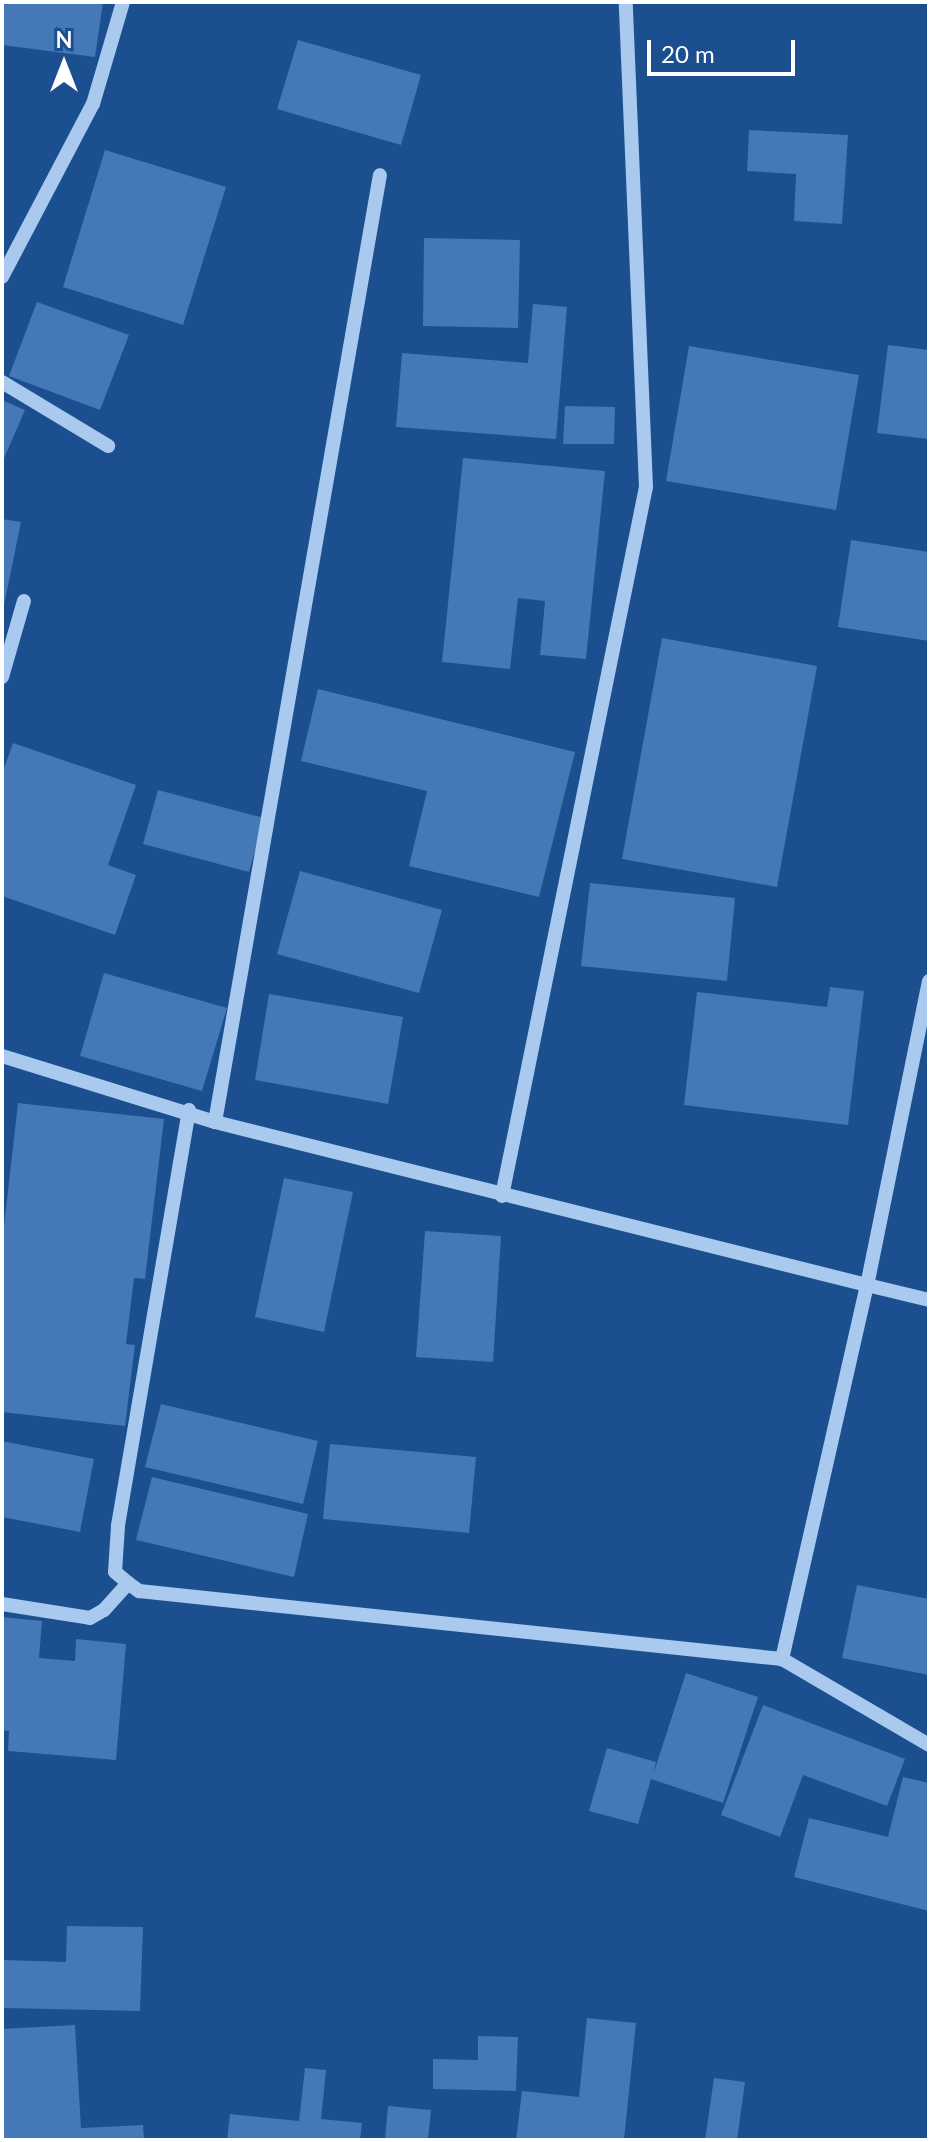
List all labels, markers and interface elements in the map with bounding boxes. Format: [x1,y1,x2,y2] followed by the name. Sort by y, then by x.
[24,24,104,104] north arrow
[651,24,799,74] scale bar
[56,26,72,53] text: N
[661,39,715,68] text: 20 m

